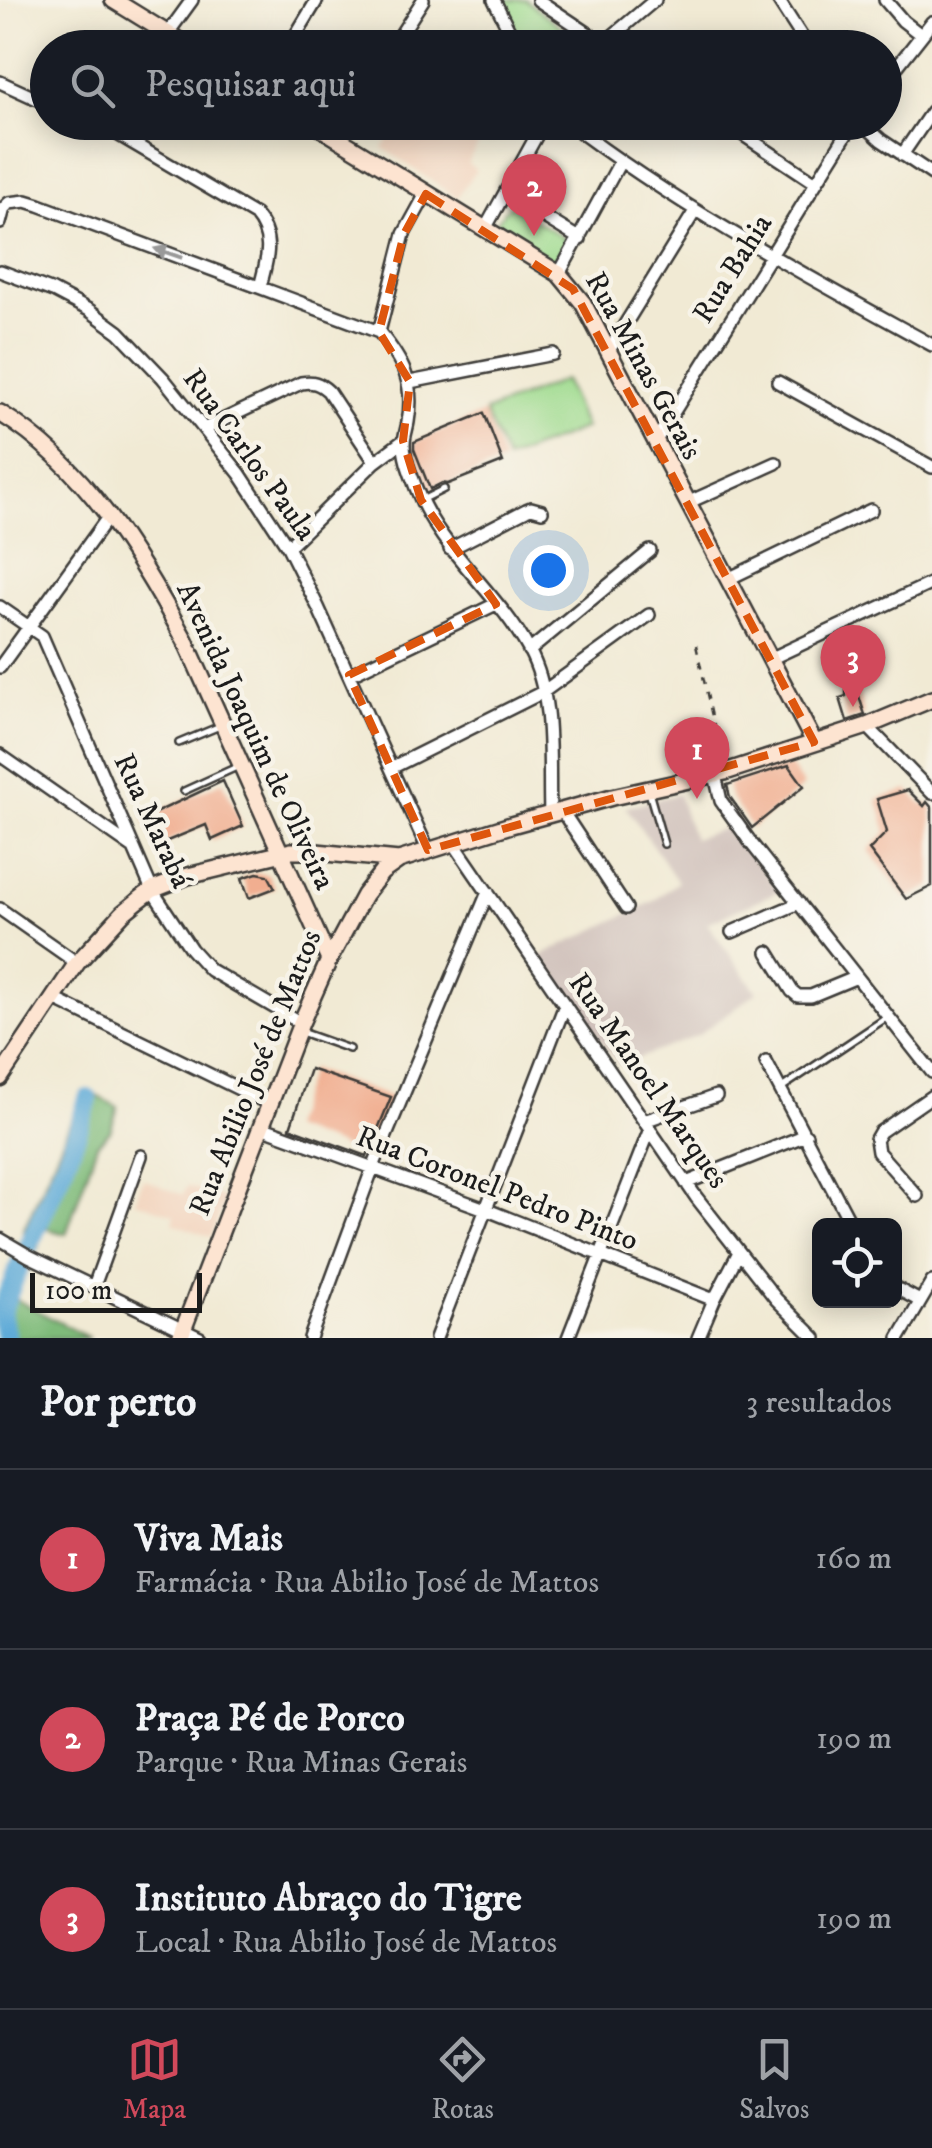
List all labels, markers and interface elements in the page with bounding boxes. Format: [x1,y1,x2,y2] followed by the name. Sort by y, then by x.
[30,30,902,140] search box
[65,58,120,113] icon: search
[145,61,356,109] text: Pesquisar aqui
[502,154,566,236] pin: 2
[685,207,781,330] street label: Rua Bahia
[153,245,183,260] one-way arrow
[576,266,710,466] street label: Rua Minas Gerais
[174,362,324,548] street label: Rua Carlos Paula
[523,545,574,596] your location
[167,576,343,896] street label: Avenida Joaquim de Oliveira
[820,624,886,707] pin: 3
[664,716,730,799] pin: 1
[105,748,199,895] street label: Rua Marabá
[182,925,330,1221] street label: Rua Abilio José de Mattos
[560,966,736,1196] street label: Rua Manoel Marques
[351,1118,643,1260] street label: Rua Coronel Pedro Pinto
[812,1218,902,1308] map controls
[812,1218,902,1308] button: locate
[30,1268,202,1312] scale bar
[45,1273,112,1308] text: 100 m
[40,1377,197,1429] text: Por perto
[746,1383,892,1423] text: 3 resultados
[135,1515,283,1563] text: Viva Mais
[67,1539,78,1579] text: 1
[816,1539,892,1579] text: 160 m
[135,1563,599,1603] text: Farmácia · Rua Abilio José de Mattos
[135,1695,405,1743] text: Praça Pé de Porco
[65,1719,80,1759] text: 2
[816,1719,892,1759] text: 190 m
[135,1743,468,1783] text: Parque · Rua Minas Gerais
[135,1875,522,1923] text: Instituto Abraço do Tigre
[67,1899,78,1939] text: 3
[816,1899,892,1939] text: 190 m
[135,1923,557,1963] text: Local · Rua Abilio José de Mattos
[123,2032,186,2127] tab: Mapa
[432,2032,494,2127] tab: Rotas
[739,2032,809,2127] tab: Salvos

